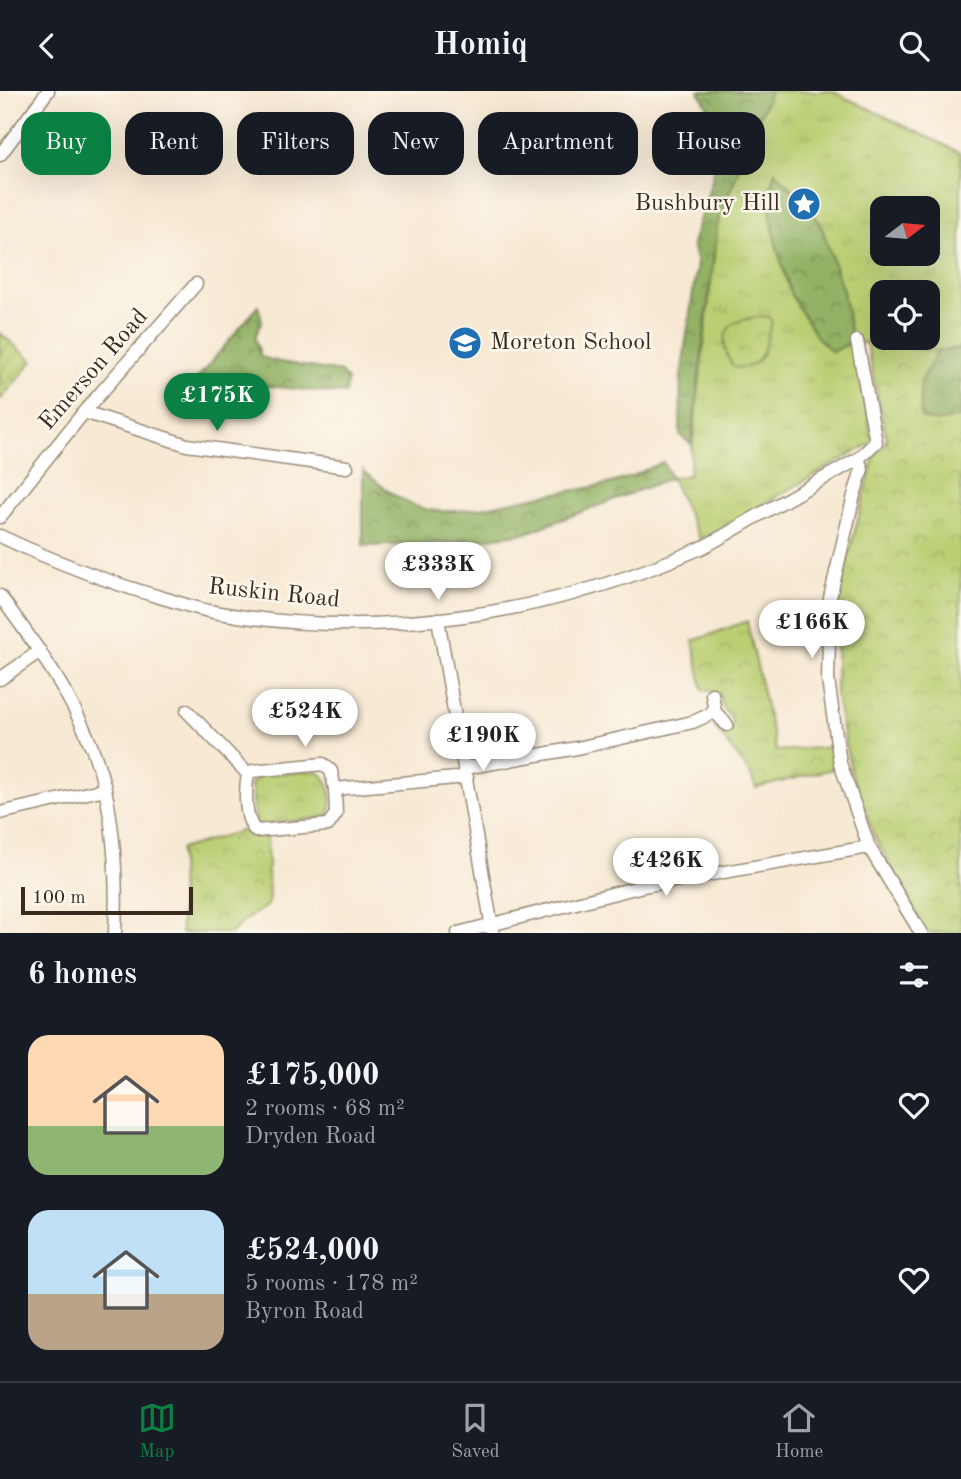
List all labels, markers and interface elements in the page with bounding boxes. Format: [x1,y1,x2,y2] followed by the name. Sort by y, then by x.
[28,27,66,65] icon: back
[895,27,933,65] icon: search
[433,30,528,62] text: Homiq
[21,112,111,175] chip: Buy
[125,112,223,175] chip: Rent
[237,112,354,175] chip: Filters
[368,112,464,175] chip: New
[478,112,638,175] chip: Apartment
[652,112,765,175] chip: House
[785,185,823,223] place icon: Bushbury Hill
[634,192,780,216] place label: Bushbury Hill
[870,196,940,266] north arrow
[870,196,940,350] map controls
[870,280,940,350] button: locate
[35,305,153,435] street label: Emerson Road
[446,324,484,362] school or university icon: Moreton School
[490,331,652,355] place label: Moreton School
[168,373,266,433] pin: £175K
[180,384,254,407] text: £175K
[389,543,487,602] pin: £333K
[401,553,475,576] text: £333K
[207,575,341,613] street label: Ruskin Road
[763,601,861,660] pin: £166K
[775,611,849,634] text: £166K
[256,689,354,749] pin: £524K
[268,700,342,723] text: £524K
[434,713,532,773] pin: £190K
[446,724,520,747] text: £190K
[617,839,715,898] pin: £426K
[629,849,703,872] text: £426K
[21,884,192,916] scale bar
[32,889,85,908] text: 100 m
[895,956,933,994] icon: filters
[28,960,137,990] text: 6 homes
[245,1061,379,1091] text: £175,000
[84,1063,168,1147] icon: home
[895,1086,933,1124] icon: heart
[245,1097,405,1120] text: 2 rooms · 68 m²
[245,1125,376,1148] text: Dryden Road
[245,1236,379,1266] text: £524,000
[84,1238,168,1322] icon: home
[895,1261,933,1299] icon: heart
[245,1272,418,1295] text: 5 rooms · 178 m²
[245,1300,364,1323] text: Byron Road
[138,1399,176,1464] tab: Map
[451,1399,500,1464] tab: Saved
[775,1399,823,1464] tab: Home

